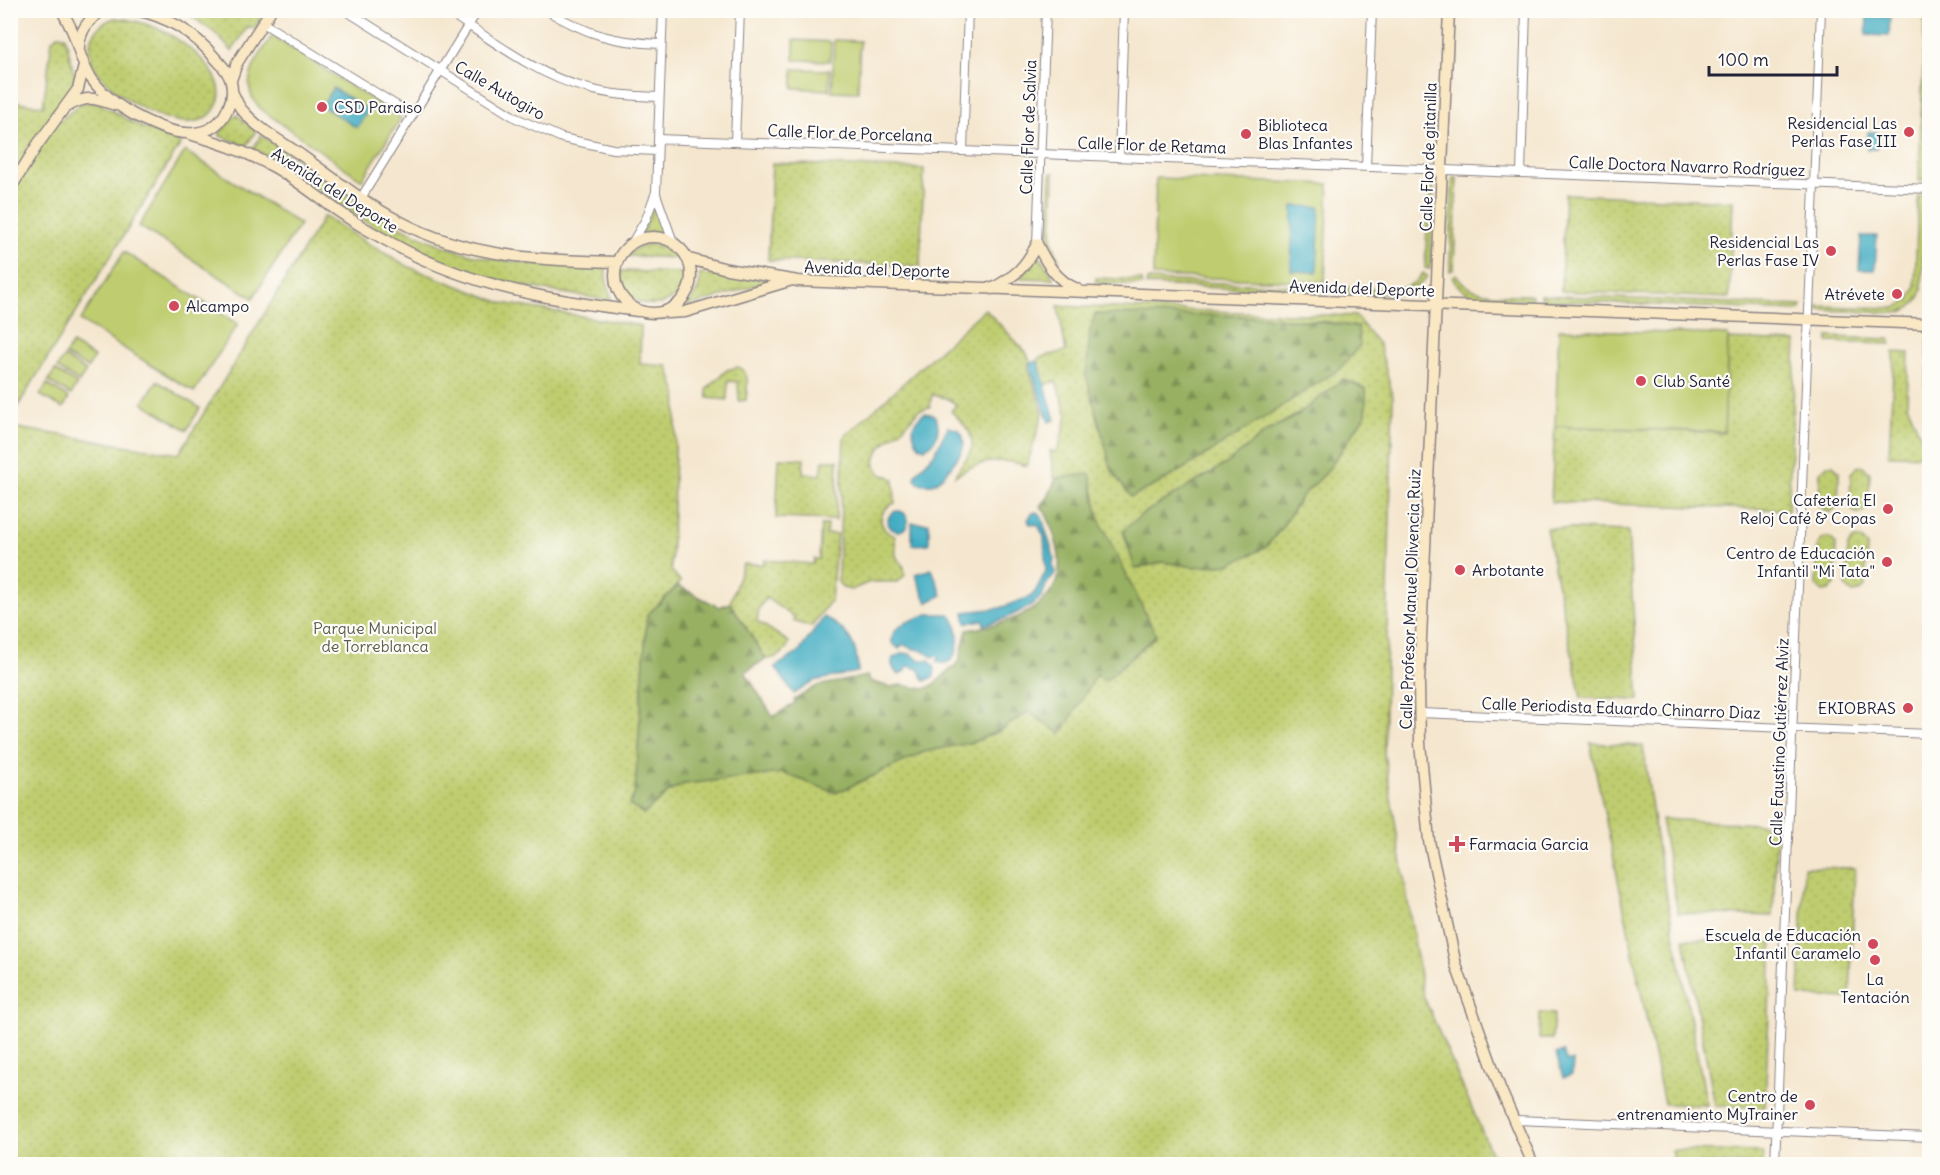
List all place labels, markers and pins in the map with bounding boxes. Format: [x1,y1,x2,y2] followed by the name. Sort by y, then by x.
[334,97,422,117] place label: CSD Paraiso
[315,100,329,114] marker: CSD Paraiso
[1787,113,1897,151] place label: Residencial Las Perlas Fase III
[1258,115,1353,153] place label: Biblioteca Blas Infantes
[1902,125,1916,139] marker: Residencial Las Perlas Fase III
[1239,127,1253,141] marker: Biblioteca Blas Infantes
[1709,232,1819,270] place label: Residencial Las Perlas Fase IV
[1824,244,1838,258] marker: Residencial Las Perlas Fase IV
[1825,284,1885,304] place label: Atrévete
[1890,287,1904,301] marker: Atrévete
[186,296,249,316] place label: Alcampo
[167,299,181,313] marker: Alcampo
[1653,371,1730,391] place label: Club Santé
[1634,374,1648,388] marker: Club Santé
[1740,490,1876,528] place label: Cafetería El Reloj Café & Copas
[1881,502,1895,516] marker: Cafetería El Reloj Café & Copas
[1726,543,1875,581] place label: Centro de Educación Infantil "Mi Tata"
[1880,555,1894,569] marker: Centro de Educación Infantil "Mi Tata"
[1472,560,1544,580] place label: Arbotante
[1453,563,1467,577] marker: Arbotante
[1818,698,1896,718] place label: EKIOBRAS
[1901,701,1915,715] marker: EKIOBRAS
[1469,834,1589,854] place label: Farmacia Garcia
[1450,837,1464,851] marker: Farmacia Garcia
[1705,925,1861,963] place label: Escuela de Educación Infantil Caramelo
[1866,937,1880,951] marker: Escuela de Educación Infantil Caramelo
[1868,953,1882,967] marker: La Tentación
[1840,969,1910,1007] place label: La Tentación
[1617,1086,1798,1124] place label: Centro de entrenamiento MyTrainer
[1803,1098,1817,1112] marker: Centro de entrenamiento MyTrainer

